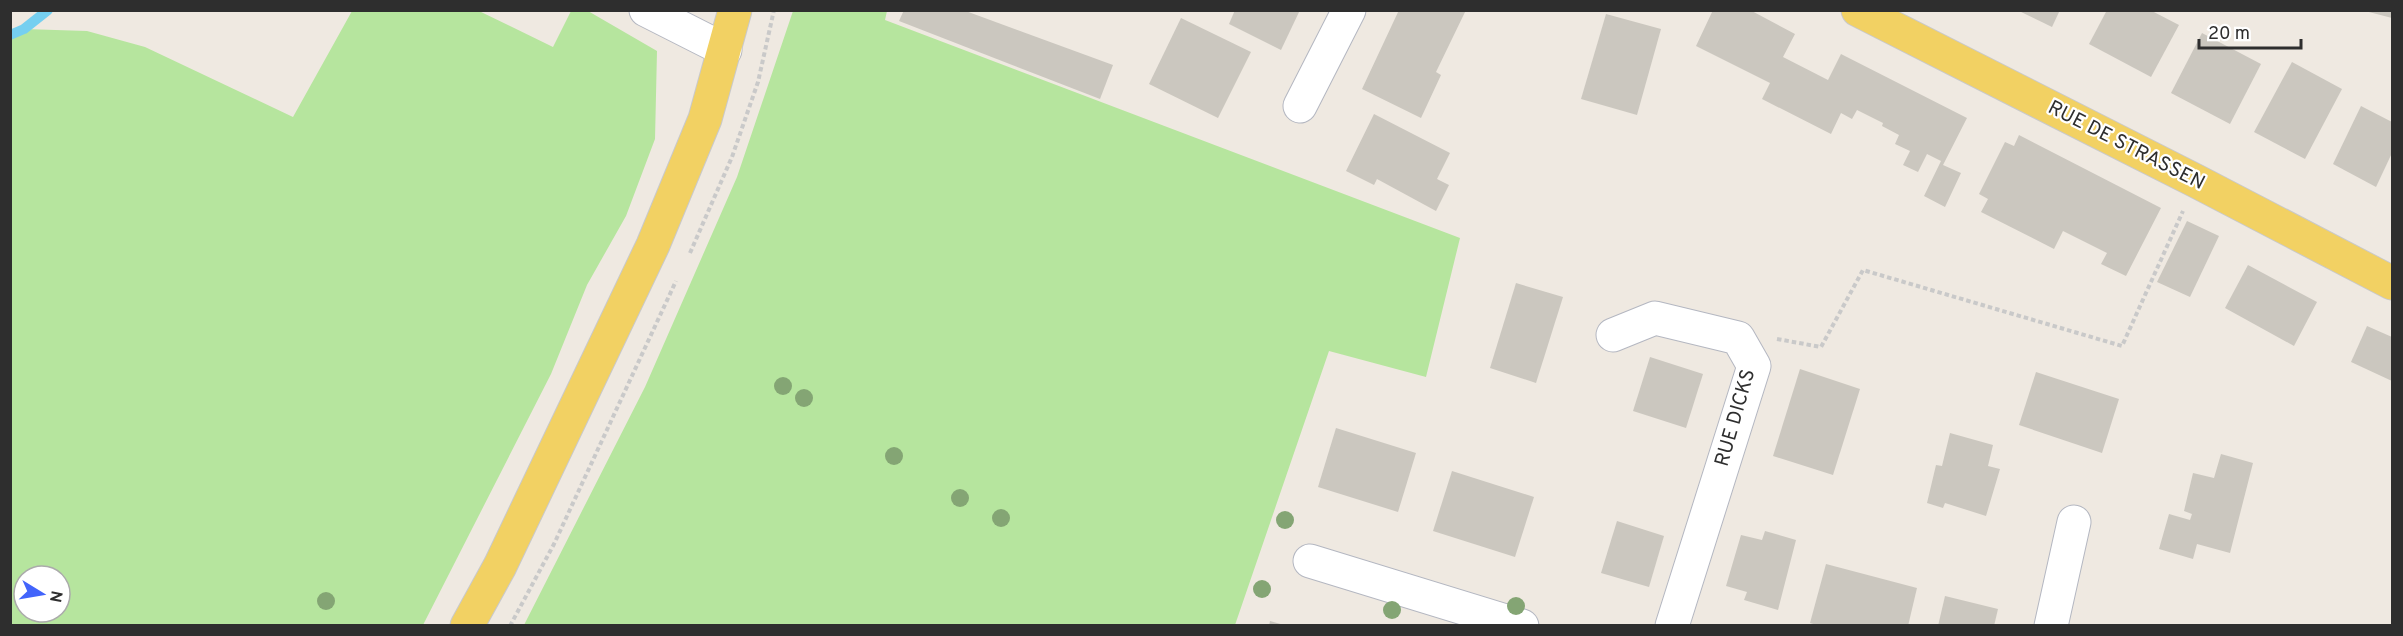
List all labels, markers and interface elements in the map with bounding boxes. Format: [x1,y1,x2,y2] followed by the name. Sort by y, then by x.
[2199,12,2301,50] scale bar
[2208,23,2250,46] text: 20 m
[2043,95,2209,197] street label: RUE DE STRASSEN
[1710,366,1762,470] street label: RUE DICKS
[12,564,72,624] north arrow
[44,589,66,604] text: N

